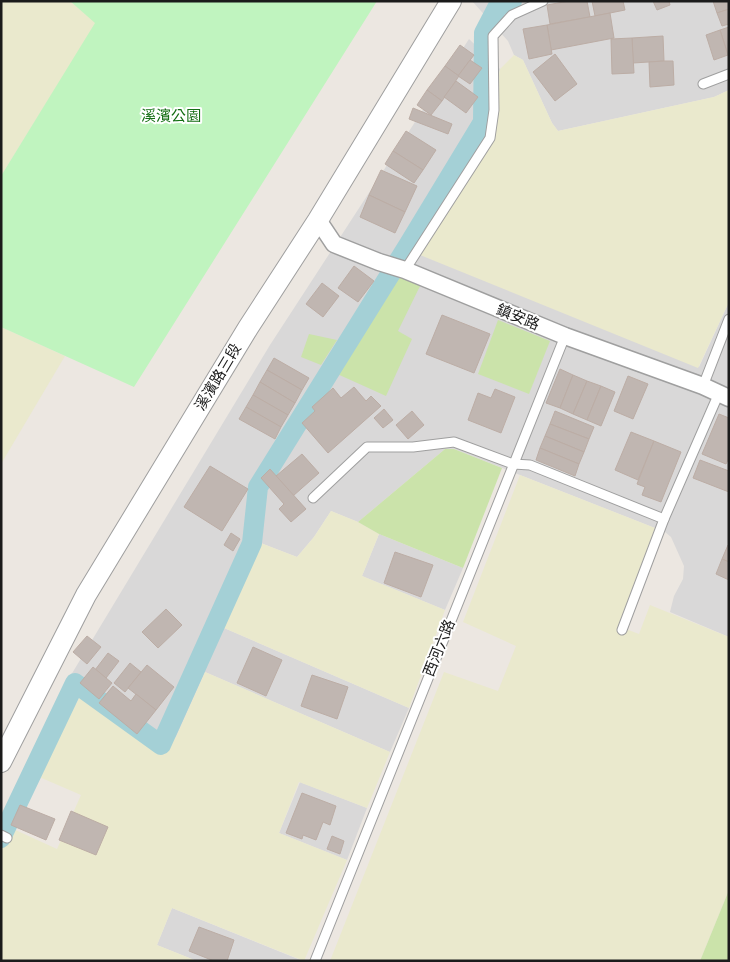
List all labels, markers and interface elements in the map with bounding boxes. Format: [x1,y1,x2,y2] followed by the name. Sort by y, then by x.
[141,106,201,125] park label: 溪濱公園
[494,299,543,334] street label: 鎮安路
[190,340,245,414] street label: 溪濱路三段
[418,616,459,679] street label: 西河六路

